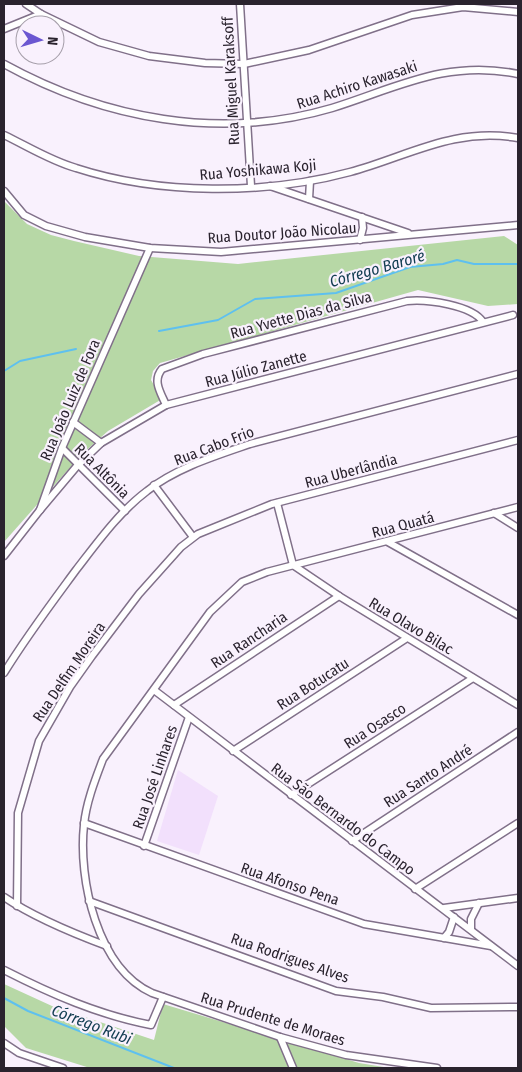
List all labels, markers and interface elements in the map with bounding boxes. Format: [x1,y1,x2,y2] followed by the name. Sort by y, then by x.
[15,15,65,65] north arrow
[219,15,243,146] street label: Rua Miguel Karaksoff
[44,36,61,46] text: N
[295,57,419,113] street label: Rua Achiro Kawasaki
[199,156,317,184] street label: Rua Yoshikawa Koji
[207,219,357,247] street label: Rua Doutor João Nicolau
[327,246,427,291] water label: Córrego Baroré
[228,287,374,343] street label: Rua Yvette Dias da Silva
[36,337,104,463] street label: Rua João Luiz de Fora
[203,347,309,391] street label: Rua Júlio Zanette
[172,422,257,469] street label: Rua Cabo Frio
[71,440,133,502] street label: Rua Altônia
[303,450,399,492] street label: Rua Uberlândia
[370,508,436,542] street label: Rua Quatá
[366,594,457,658] street label: Rua Olavo Bilac
[207,608,291,672] street label: Rua Rancharia
[29,619,109,725] street label: Rua Delfim Moreira
[274,654,352,714] street label: Rua Botucatu
[341,699,409,753] street label: Rua Osasco
[129,723,181,831] street label: Rua José Linhares
[380,741,476,811] street label: Rua Santo André
[268,759,418,879] street label: Rua São Bernardo do Campo
[238,859,342,909] street label: Rua Afonso Pena
[228,929,352,987] street label: Rua Rodrigues Alves
[199,988,347,1050] street label: Rua Prudente de Moraes
[49,1001,135,1048] water label: Córrego Rubi

